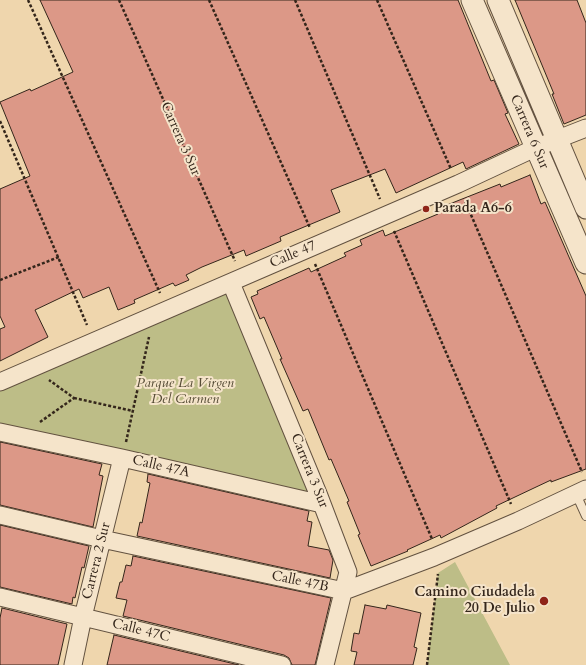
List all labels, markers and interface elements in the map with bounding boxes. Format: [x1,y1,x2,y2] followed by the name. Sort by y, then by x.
[506,92,552,172] street label: Carrera 6 Sur
[156,100,204,178] street label: Carrera 3 Sur
[434,201,512,217] place label: Parada A6-6
[421,204,431,214] marker: Parada A6-6
[267,238,319,272] street label: Calle 47
[136,376,234,408] park label: Parque La Virgen Del Carmen
[286,431,332,511] street label: Carrera 3 Sur
[131,452,191,482] street label: Calle 47A
[79,521,115,601] street label: Carrera 2 Sur
[270,568,330,596] street label: Calle 47B
[415,585,535,618] place label: Camino Ciudadela 20 De Julio
[538,595,550,607] marker: Camino Ciudadela 20 De Julio
[110,616,172,646] street label: Calle 47C

